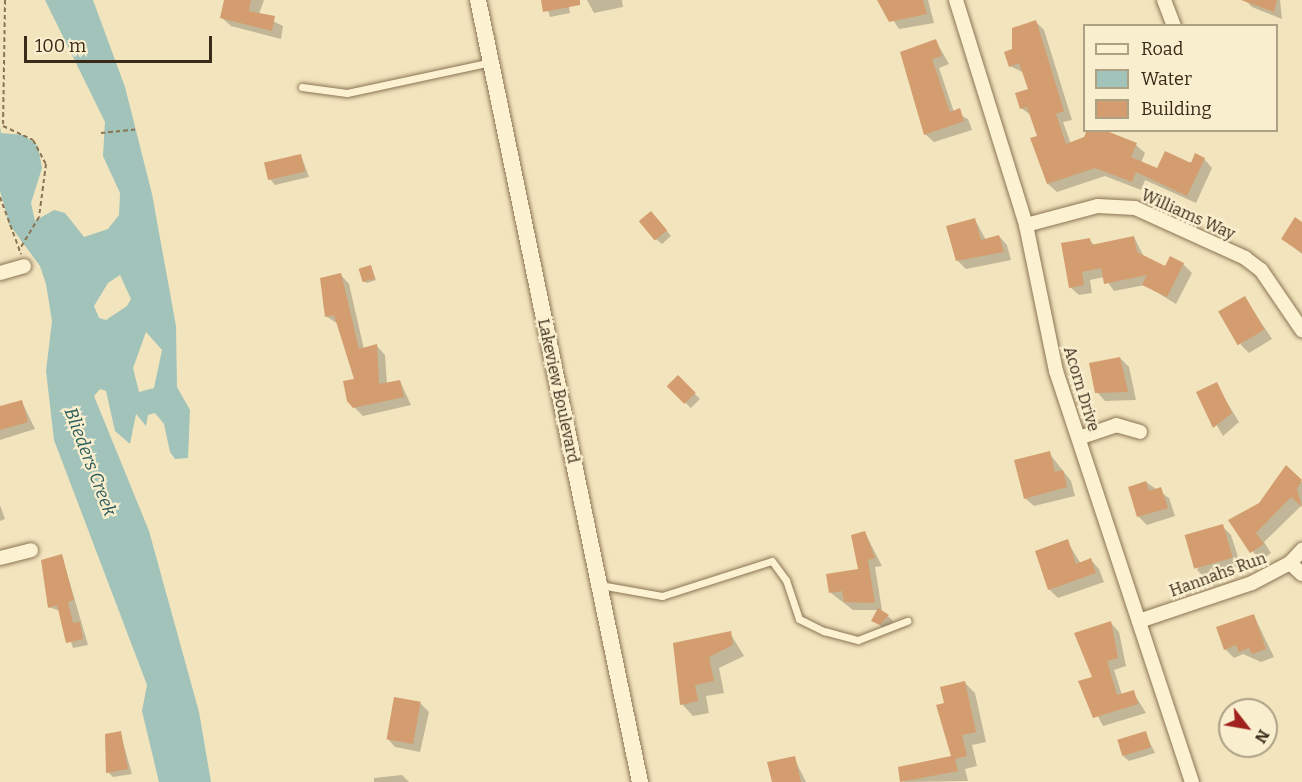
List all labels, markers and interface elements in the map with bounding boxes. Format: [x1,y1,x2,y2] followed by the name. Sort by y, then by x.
[27,24,214,62] scale bar
[1083,24,1278,132] legend
[35,35,86,57] text: 100 m
[1141,38,1183,60] text: Road
[1141,68,1192,90] text: Water
[1141,98,1212,120] text: Building
[1138,186,1238,244] street label: Williams Way
[533,317,583,465] street label: Lakeview Boulevard
[1059,344,1103,434] street label: Acorn Drive
[59,405,121,519] water label: Blieders Creek
[1167,549,1269,601] street label: Hannahs Run
[1218,698,1278,758] north arrow
[1251,726,1273,747] text: N

